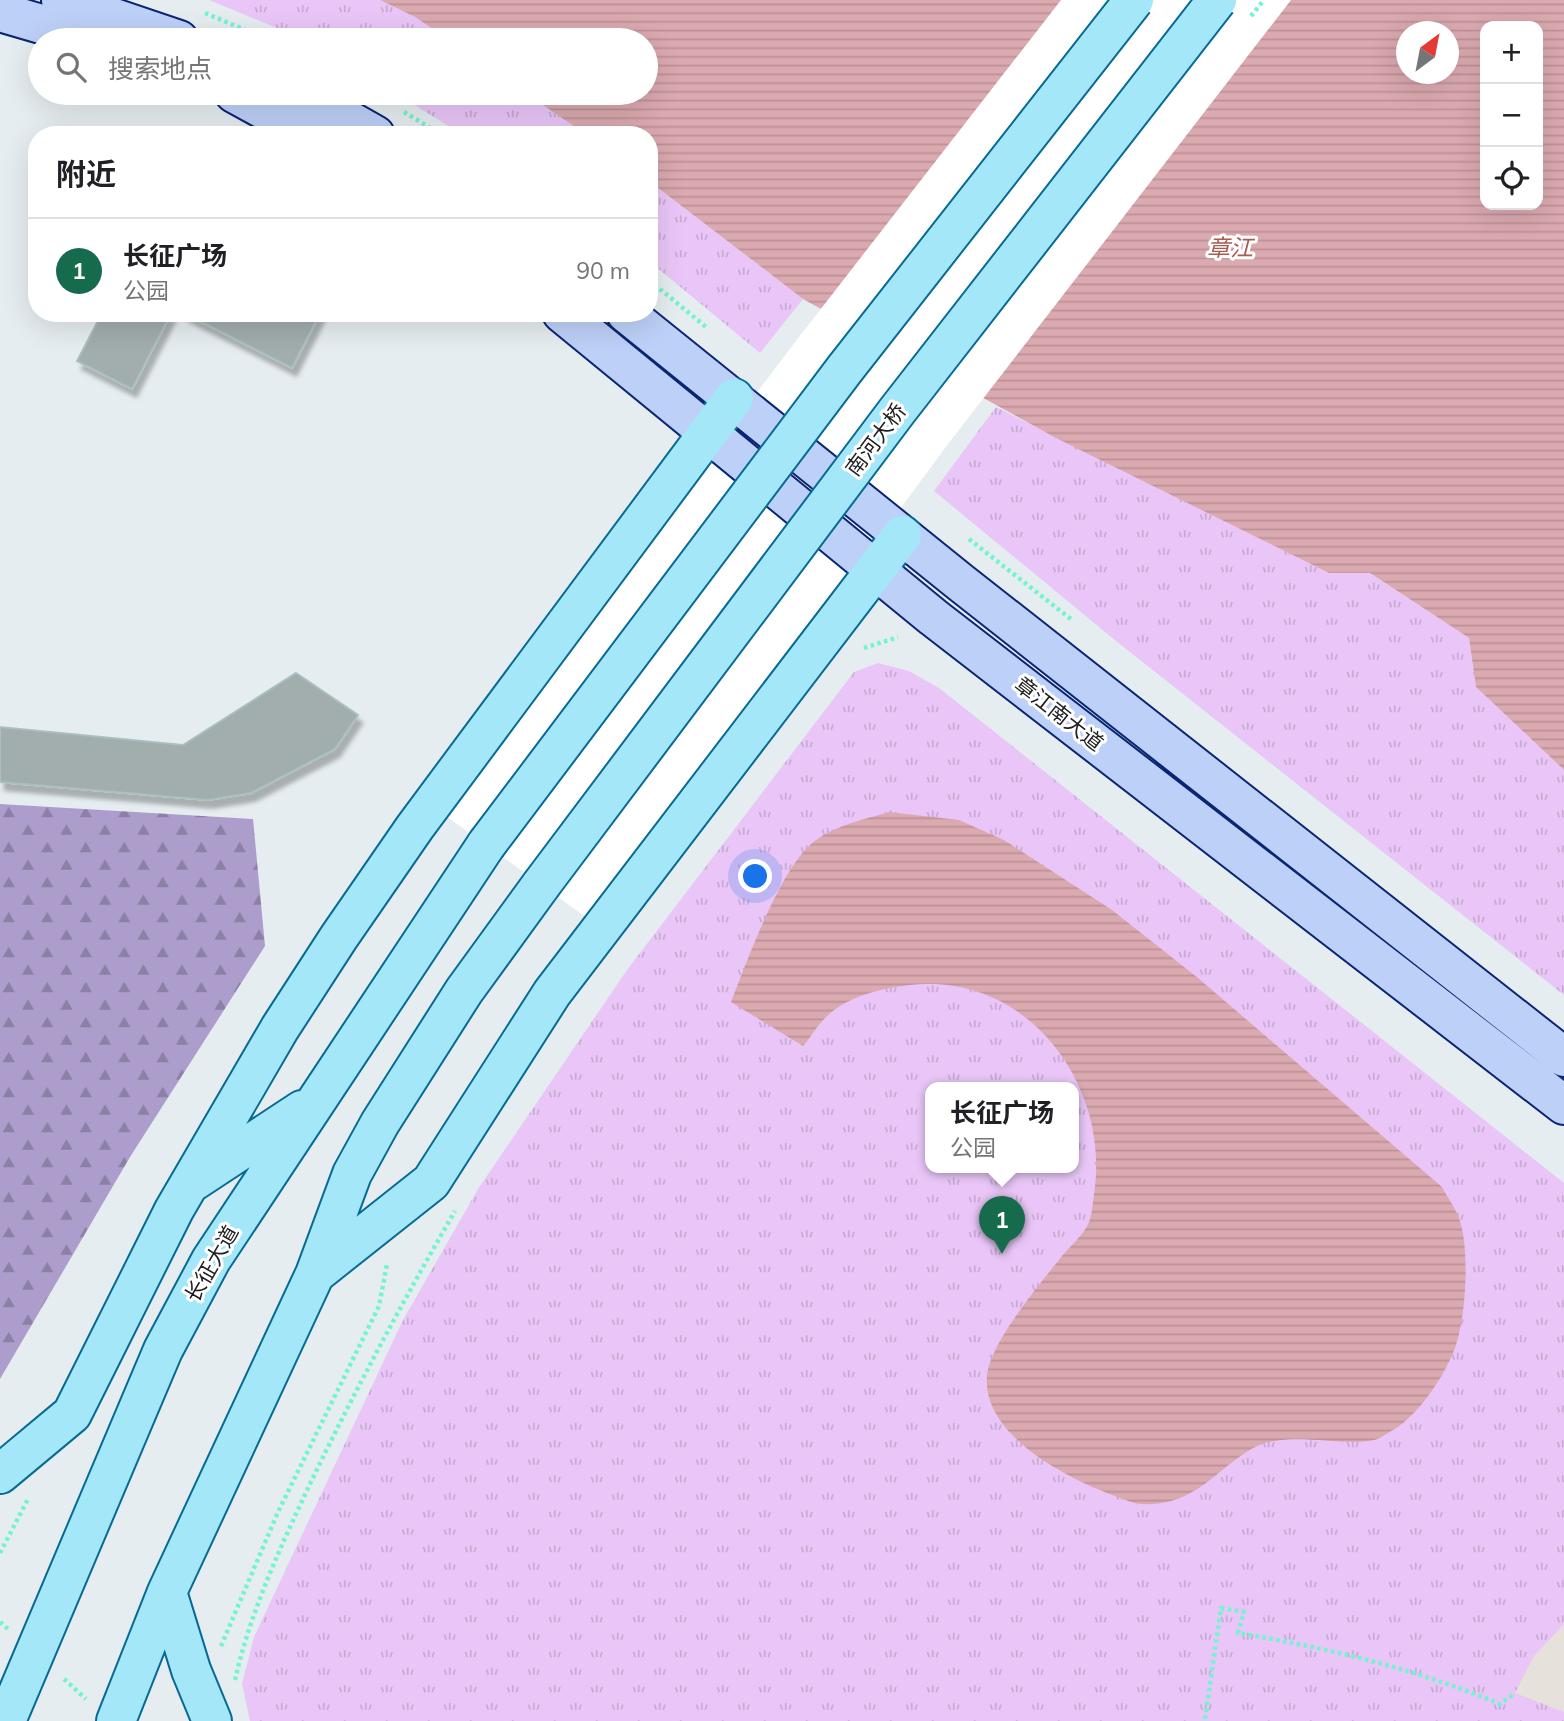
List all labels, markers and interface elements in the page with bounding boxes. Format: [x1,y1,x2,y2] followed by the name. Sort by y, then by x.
[1396,21,1459,84] north arrow
[1480,21,1543,210] map controls
[1480,21,1543,84] button: +
[28,28,658,105] search box
[52,48,90,86] icon: search
[108,52,212,85] text: 搜索地点
[1480,84,1543,147] button: −
[1480,147,1543,210] button: locate
[56,155,116,193] text: 附近
[1207,233,1256,262] water label: 章江
[123,239,227,272] text: 长征广场
[72,256,86,285] text: 1
[576,256,630,285] text: 90 m
[123,276,169,305] text: 公园
[840,398,911,481] street label: 南河大桥
[1010,671,1109,756] street label: 章江南大道
[738,859,772,893] your location
[925,1082,1079,1173] popup
[950,1096,1054,1129] text: 长征广场
[950,1133,996,1162] text: 公园
[979,1196,1025,1254] pin: 1
[179,1221,243,1306] street label: 长征大道

